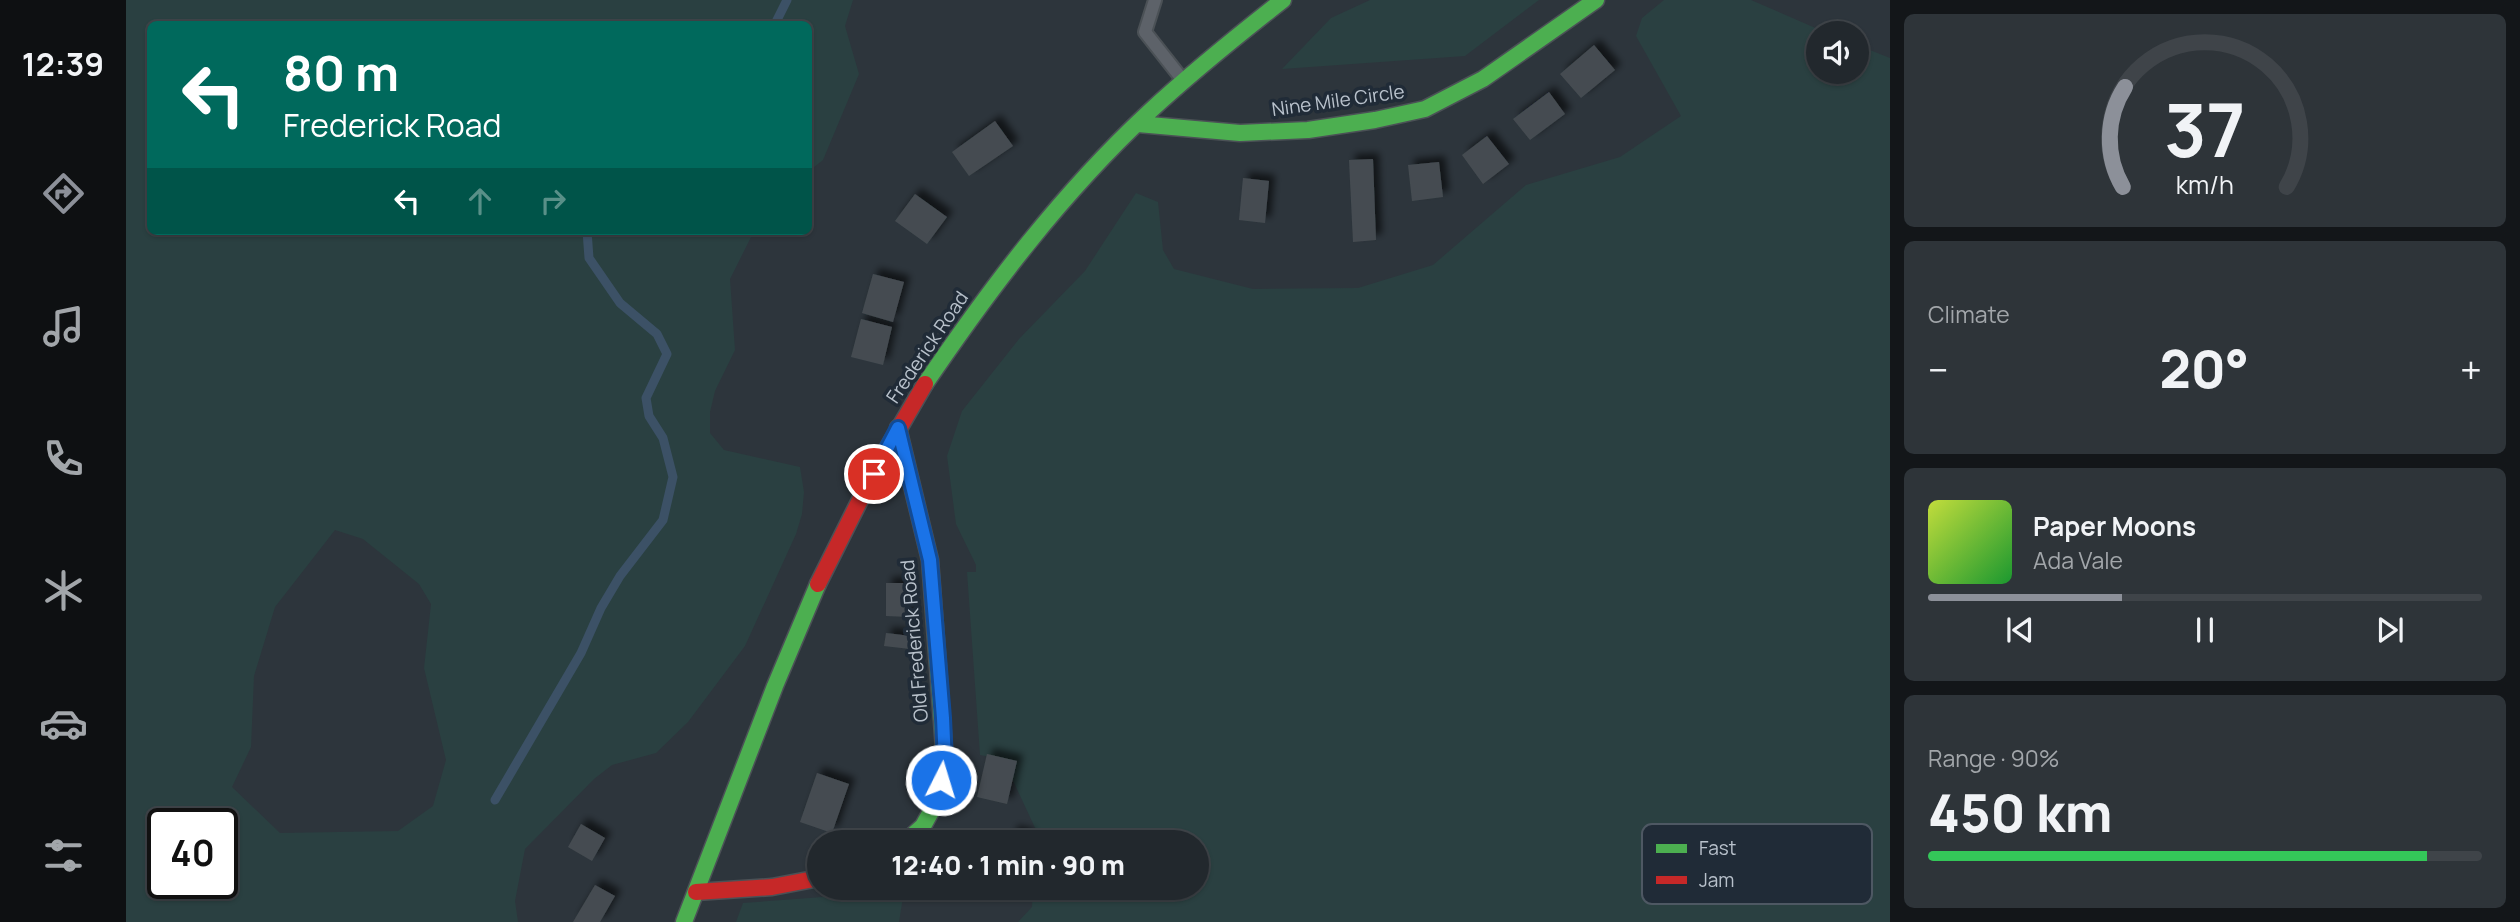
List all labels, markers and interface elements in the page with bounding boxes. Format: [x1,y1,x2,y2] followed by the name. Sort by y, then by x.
[1806,21,1869,84] map controls
[1806,21,1869,84] button: sound
[283,39,399,106] text: 80 m
[22,42,104,86] text: 12:39
[168,49,259,140] icon: left
[1270,78,1406,122] street label: Nine Mile Circle
[2164,79,2246,179] text: 37
[283,103,502,147] text: Frederick Road
[2176,166,2234,201] text: km/h
[39,169,88,218] icon: directions
[388,182,426,220] icon: left
[461,182,499,220] icon: ahead
[534,182,572,220] icon: right
[880,286,974,408] street label: Frederick Road
[1928,298,2010,330] text: Climate
[39,302,88,351] icon: music
[2159,333,2249,404] text: 20°
[1928,343,1949,395] text: −
[2460,343,2482,395] text: +
[39,434,88,483] icon: phone
[844,444,904,504] pin
[855,455,893,493] icon: arrive
[2033,508,2196,544] text: Paper Moons
[2033,544,2123,576] text: Ada Vale
[894,559,934,723] street label: Old Frederick Road
[39,566,88,615] icon: climate
[2001,611,2039,649] icon: previous
[2186,611,2224,649] icon: pause
[2371,611,2409,649] icon: next
[39,699,88,748] icon: car
[1928,742,2059,774] text: Range · 90%
[904,743,978,817] position arrow
[1928,777,2112,848] text: 450 km
[147,808,238,899] speed limit sign: 40
[1642,824,1872,904] legend
[39,831,88,880] icon: filters
[1699,835,1736,861] text: Fast
[891,847,1125,883] text: 12:40 · 1 min · 90 m
[1699,867,1734,893] text: Jam

